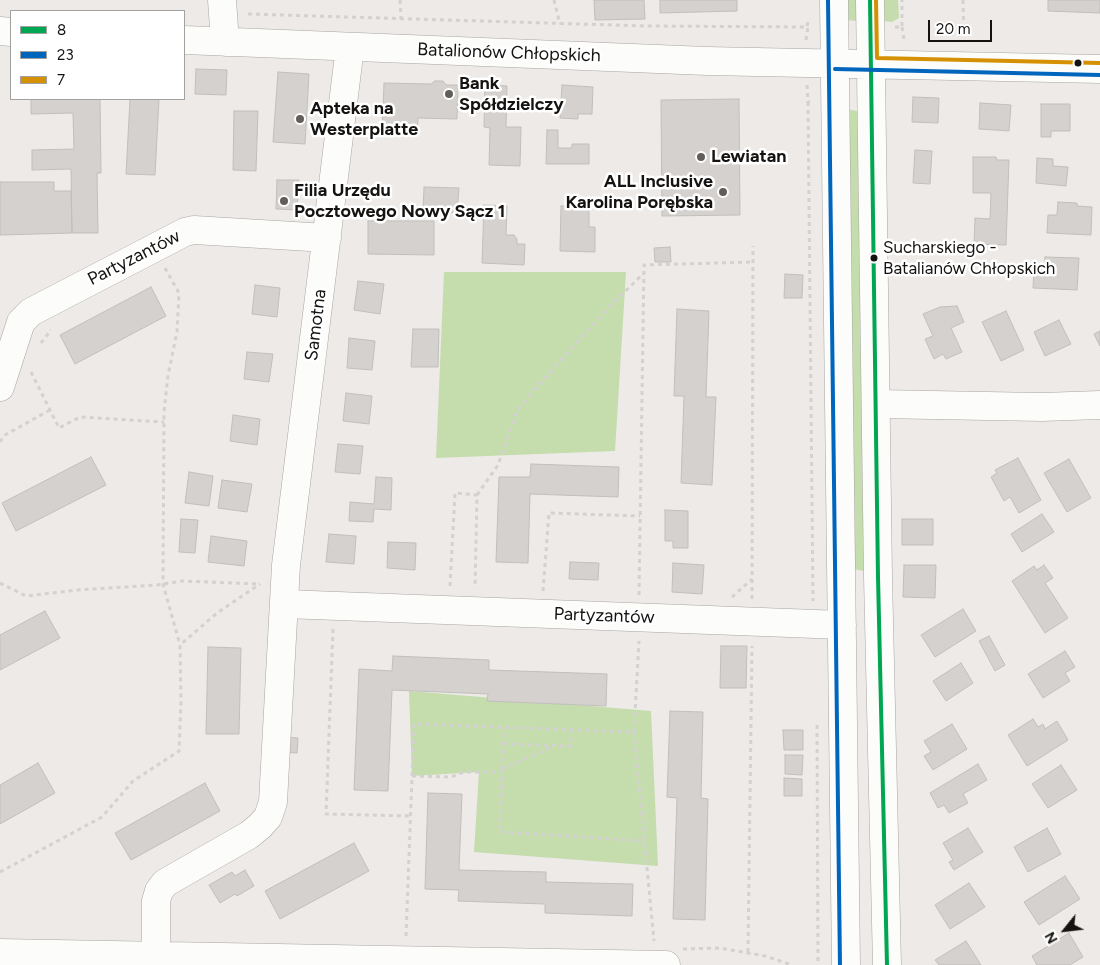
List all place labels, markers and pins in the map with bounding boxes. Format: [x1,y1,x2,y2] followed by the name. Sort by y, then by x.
[1073,58,1083,68] unlabelled marker
[459,73,564,116] place label: Bank Spółdzielczy
[443,88,455,100] marker: Bank Spółdzielczy
[310,98,418,140] place label: Apteka na Westerplatte
[294,113,306,125] marker: Apteka na Westerplatte
[711,146,786,168] place label: Lewiatan
[695,151,707,163] marker: Lewiatan
[566,171,713,213] place label: ALL Inclusive Karolina Porębska
[294,180,505,222] place label: Filia Urzędu Pocztowego Nowy Sącz 1
[717,186,729,198] marker: ALL Inclusive Karolina Porębska
[278,195,290,207] marker: Filia Urzędu Pocztowego Nowy Sącz 1
[883,238,1055,278] place label: Sucharskiego - Batalianów Chłopskich
[869,253,879,263] marker: Sucharskiego - Batalianów Chłopskich

